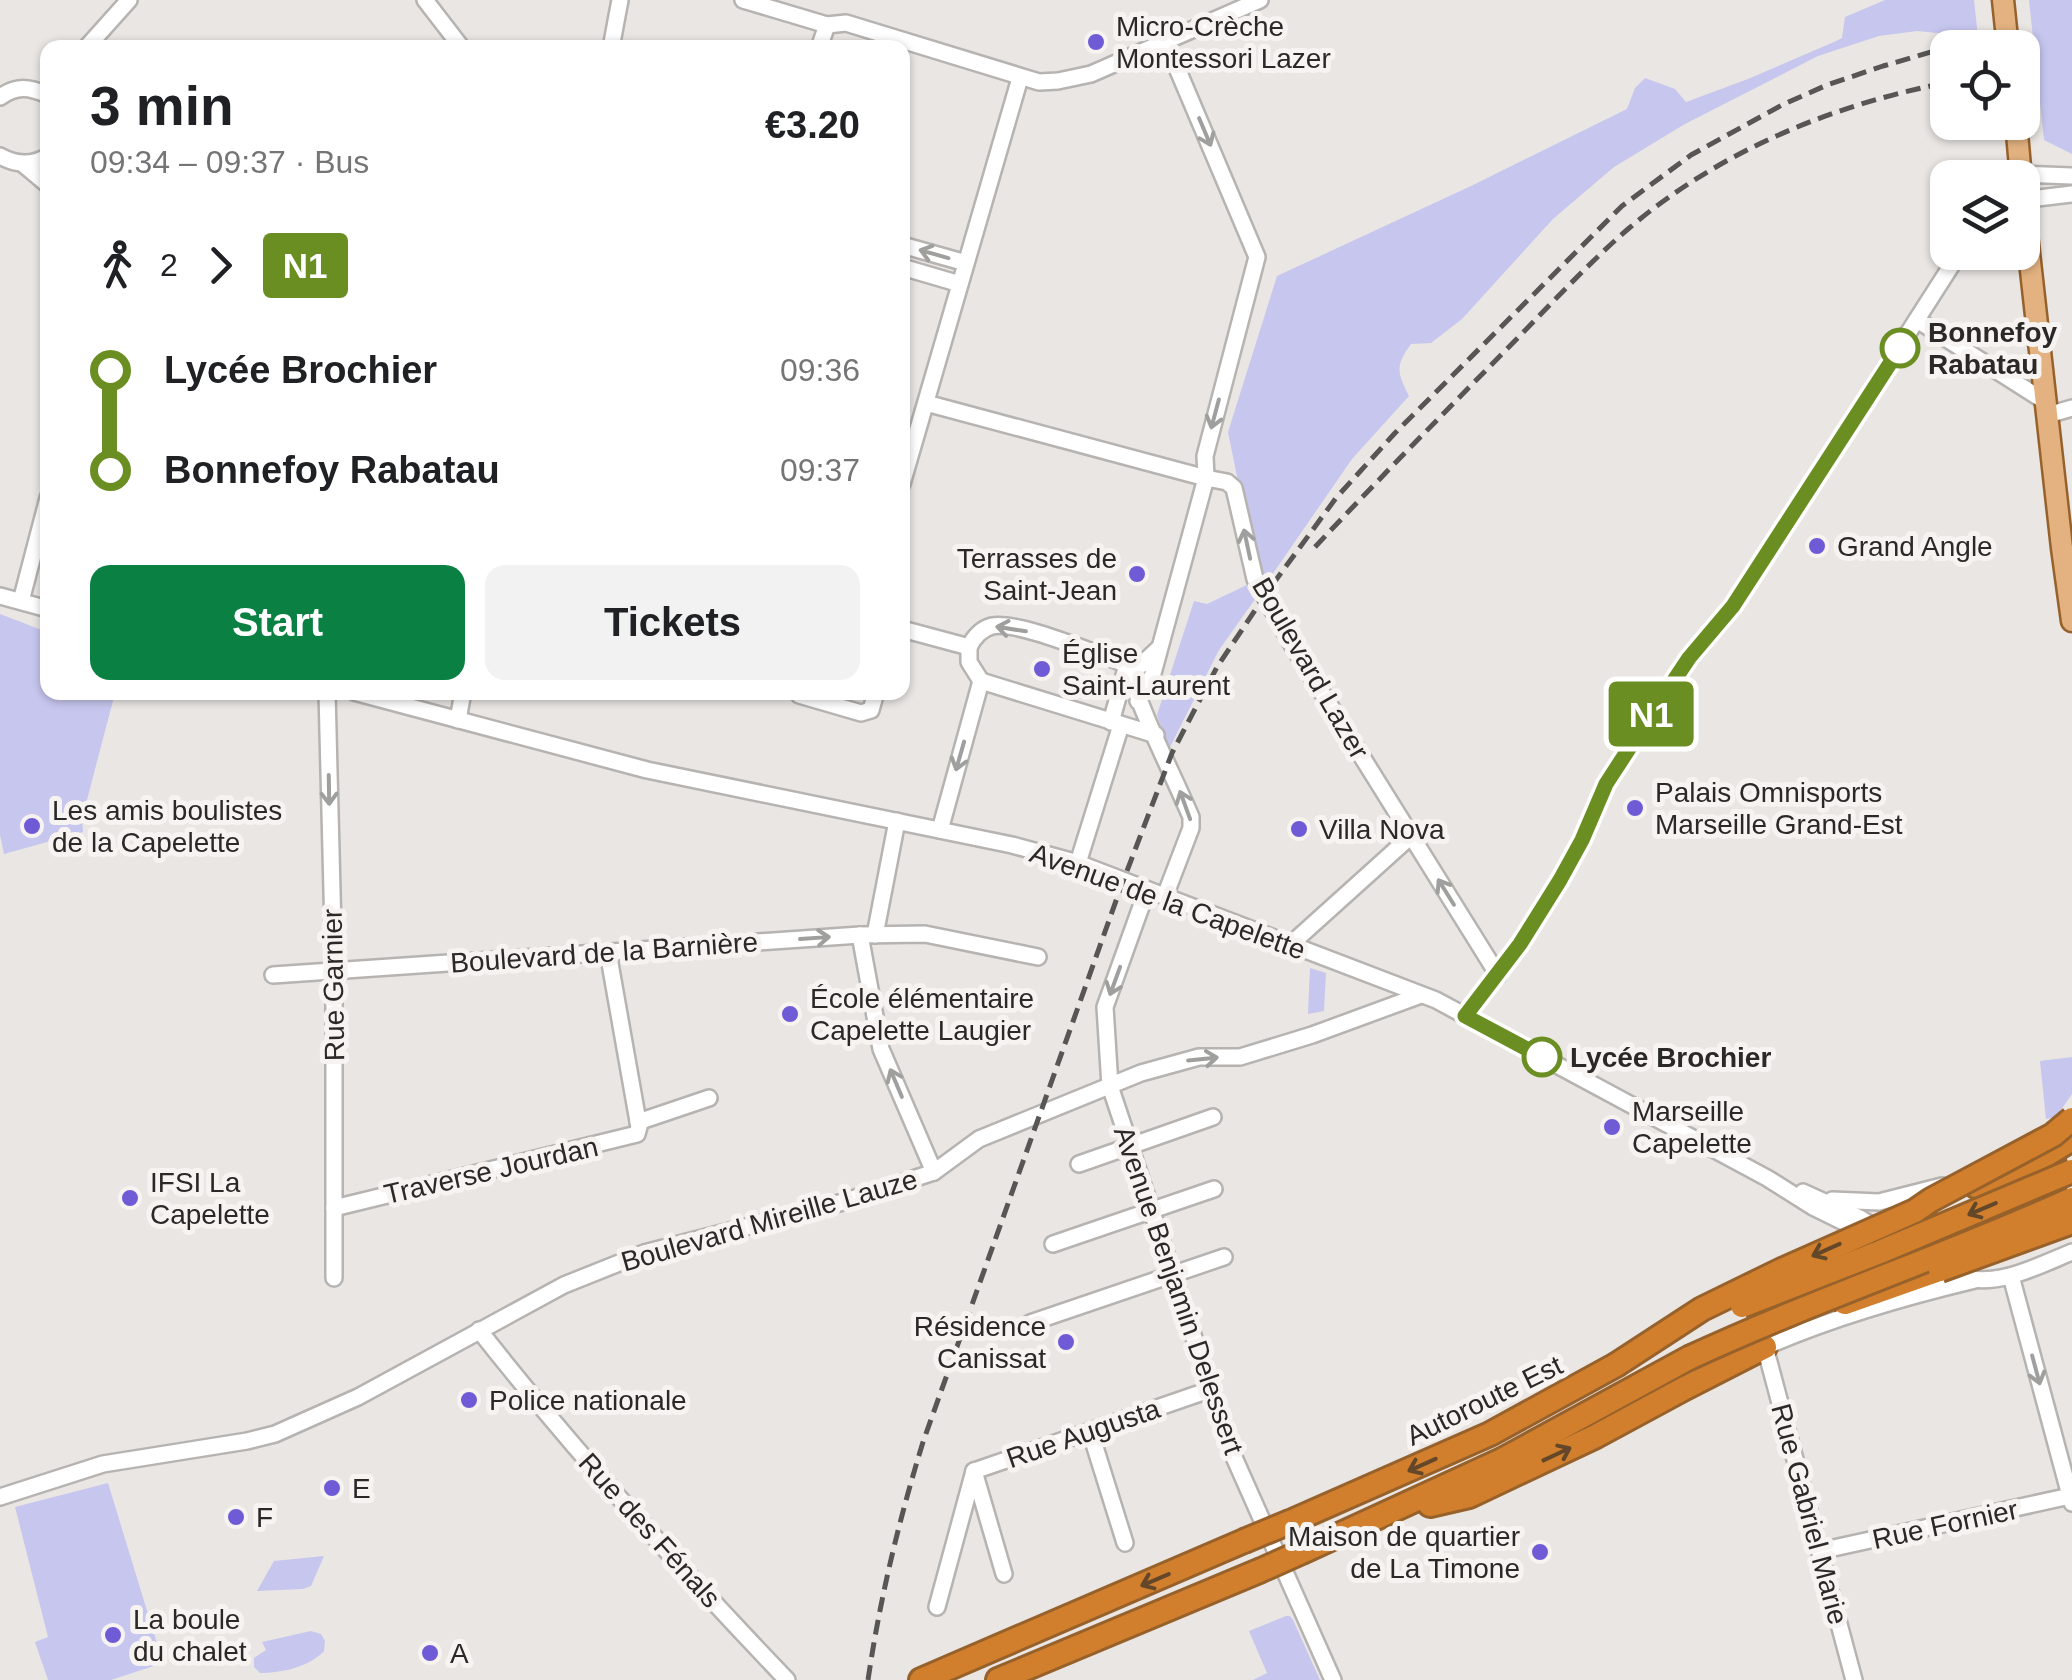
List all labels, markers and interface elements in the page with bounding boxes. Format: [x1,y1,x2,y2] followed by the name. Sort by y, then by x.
[1116,11,1331,74] place label: Micro-Crèche Montessori Lazer
[1930,30,2040,270] map controls
[1930,30,2040,140] button: locate
[1085,31,1107,53] marker: Micro-Crèche Montessori Lazer
[90,75,234,137] text: 3 min
[765,104,860,146] text: €3.20
[1197,116,1215,147] one-way arrow
[90,144,369,180] text: 09:34 – 09:37 · Bus
[1930,160,2040,270] button: layers
[90,238,145,293] icon: walk
[193,238,248,293] icon: forward
[919,244,951,262] one-way arrow
[283,246,328,285] text: N1
[160,247,178,283] text: 2
[1928,317,2058,380] place label: Bonnefoy Rabatau
[1881,329,1919,367] marker: Bonnefoy Rabatau
[164,349,437,391] text: Lycée Brochier
[780,352,860,388] text: 09:36
[1205,398,1224,430] one-way arrow
[164,449,500,491] text: Bonnefoy Rabatau
[780,452,860,488] text: 09:37
[1237,529,1256,561] one-way arrow
[1837,531,1993,562] place label: Grand Angle
[1806,535,1828,557] marker: Grand Angle
[957,543,1117,606] place label: Terrasses de Saint-Jean
[1126,563,1148,585] marker: Terrasses de Saint-Jean
[90,565,465,680] button: Start
[485,565,860,680] button: Tickets
[1246,572,1375,764] street label: Boulevard Lazer
[995,619,1028,637] one-way arrow
[1062,638,1230,701] place label: Église Saint-Laurent
[1031,658,1053,680] marker: Église Saint-Laurent
[1606,682,1696,746] line badge: N1
[1629,695,1673,734] text: N1
[950,740,969,771] one-way arrow
[320,773,339,805] one-way arrow
[1655,777,1903,840] place label: Palais Omnisports Marseille Grand-Est
[1175,790,1193,821] one-way arrow
[52,795,282,858] place label: Les amis boulistes de la Capelette
[1624,797,1646,819] marker: Palais Omnisports Marseille Grand-Est
[1319,814,1445,845] place label: Villa Nova
[21,815,43,837] marker: Les amis boulistes de la Capelette
[1288,818,1310,840] marker: Villa Nova
[1026,837,1310,966] street label: Avenue de la Capelette
[1435,879,1456,907] one-way arrow
[317,908,350,1062] street label: Rue Garnier
[449,926,759,979] street label: Boulevard de la Barnière
[798,928,831,947] one-way arrow
[1104,965,1122,997] one-way arrow
[810,983,1034,1046] place label: École élémentaire Capelette Laugier
[779,1003,801,1025] marker: École élémentaire Capelette Laugier
[1523,1038,1561,1076] marker: Lycée Brochier
[1570,1042,1771,1073] place label: Lycée Brochier
[1186,1049,1219,1068] one-way arrow
[886,1068,904,1099] one-way arrow
[1632,1096,1752,1159] place label: Marseille Capelette
[1601,1116,1623,1138] marker: Marseille Capelette
[1108,1122,1249,1459] street label: Avenue Benjamin Delessert
[381,1131,601,1210] street label: Traverse Jourdan
[617,1163,921,1278] street label: Boulevard Mireille Lauze
[150,1167,270,1230] place label: IFSI La Capelette
[119,1187,141,1209] marker: IFSI La Capelette
[1967,1201,1998,1219] one-way arrow
[1811,1242,1842,1260] one-way arrow
[914,1311,1046,1374] place label: Résidence Canissat
[1055,1331,1077,1353] marker: Résidence Canissat
[1401,1349,1567,1452] street label: Autoroute Est
[2028,1354,2047,1385] one-way arrow
[489,1385,687,1416] place label: Police nationale
[458,1389,480,1411] marker: Police nationale
[1002,1393,1164,1474] street label: Rue Augusta
[1765,1400,1854,1628] street label: Rue Gabriel Marie
[1541,1444,1571,1463] one-way arrow
[572,1447,727,1614] street label: Rue des Fénals
[1407,1457,1438,1475] one-way arrow
[352,1473,371,1504] place label: E
[321,1477,343,1499] marker: E
[1870,1494,2021,1555] street label: Rue Fornier
[256,1502,273,1533] place label: F
[225,1506,247,1528] marker: F
[1288,1521,1520,1584] place label: Maison de quartier de La Timone
[1529,1541,1551,1563] marker: Maison de quartier de La Timone
[1140,1572,1171,1590] one-way arrow
[133,1604,247,1667] place label: La boule du chalet
[102,1624,124,1646] marker: La boule du chalet
[450,1638,469,1669] place label: A
[419,1642,441,1664] marker: A

